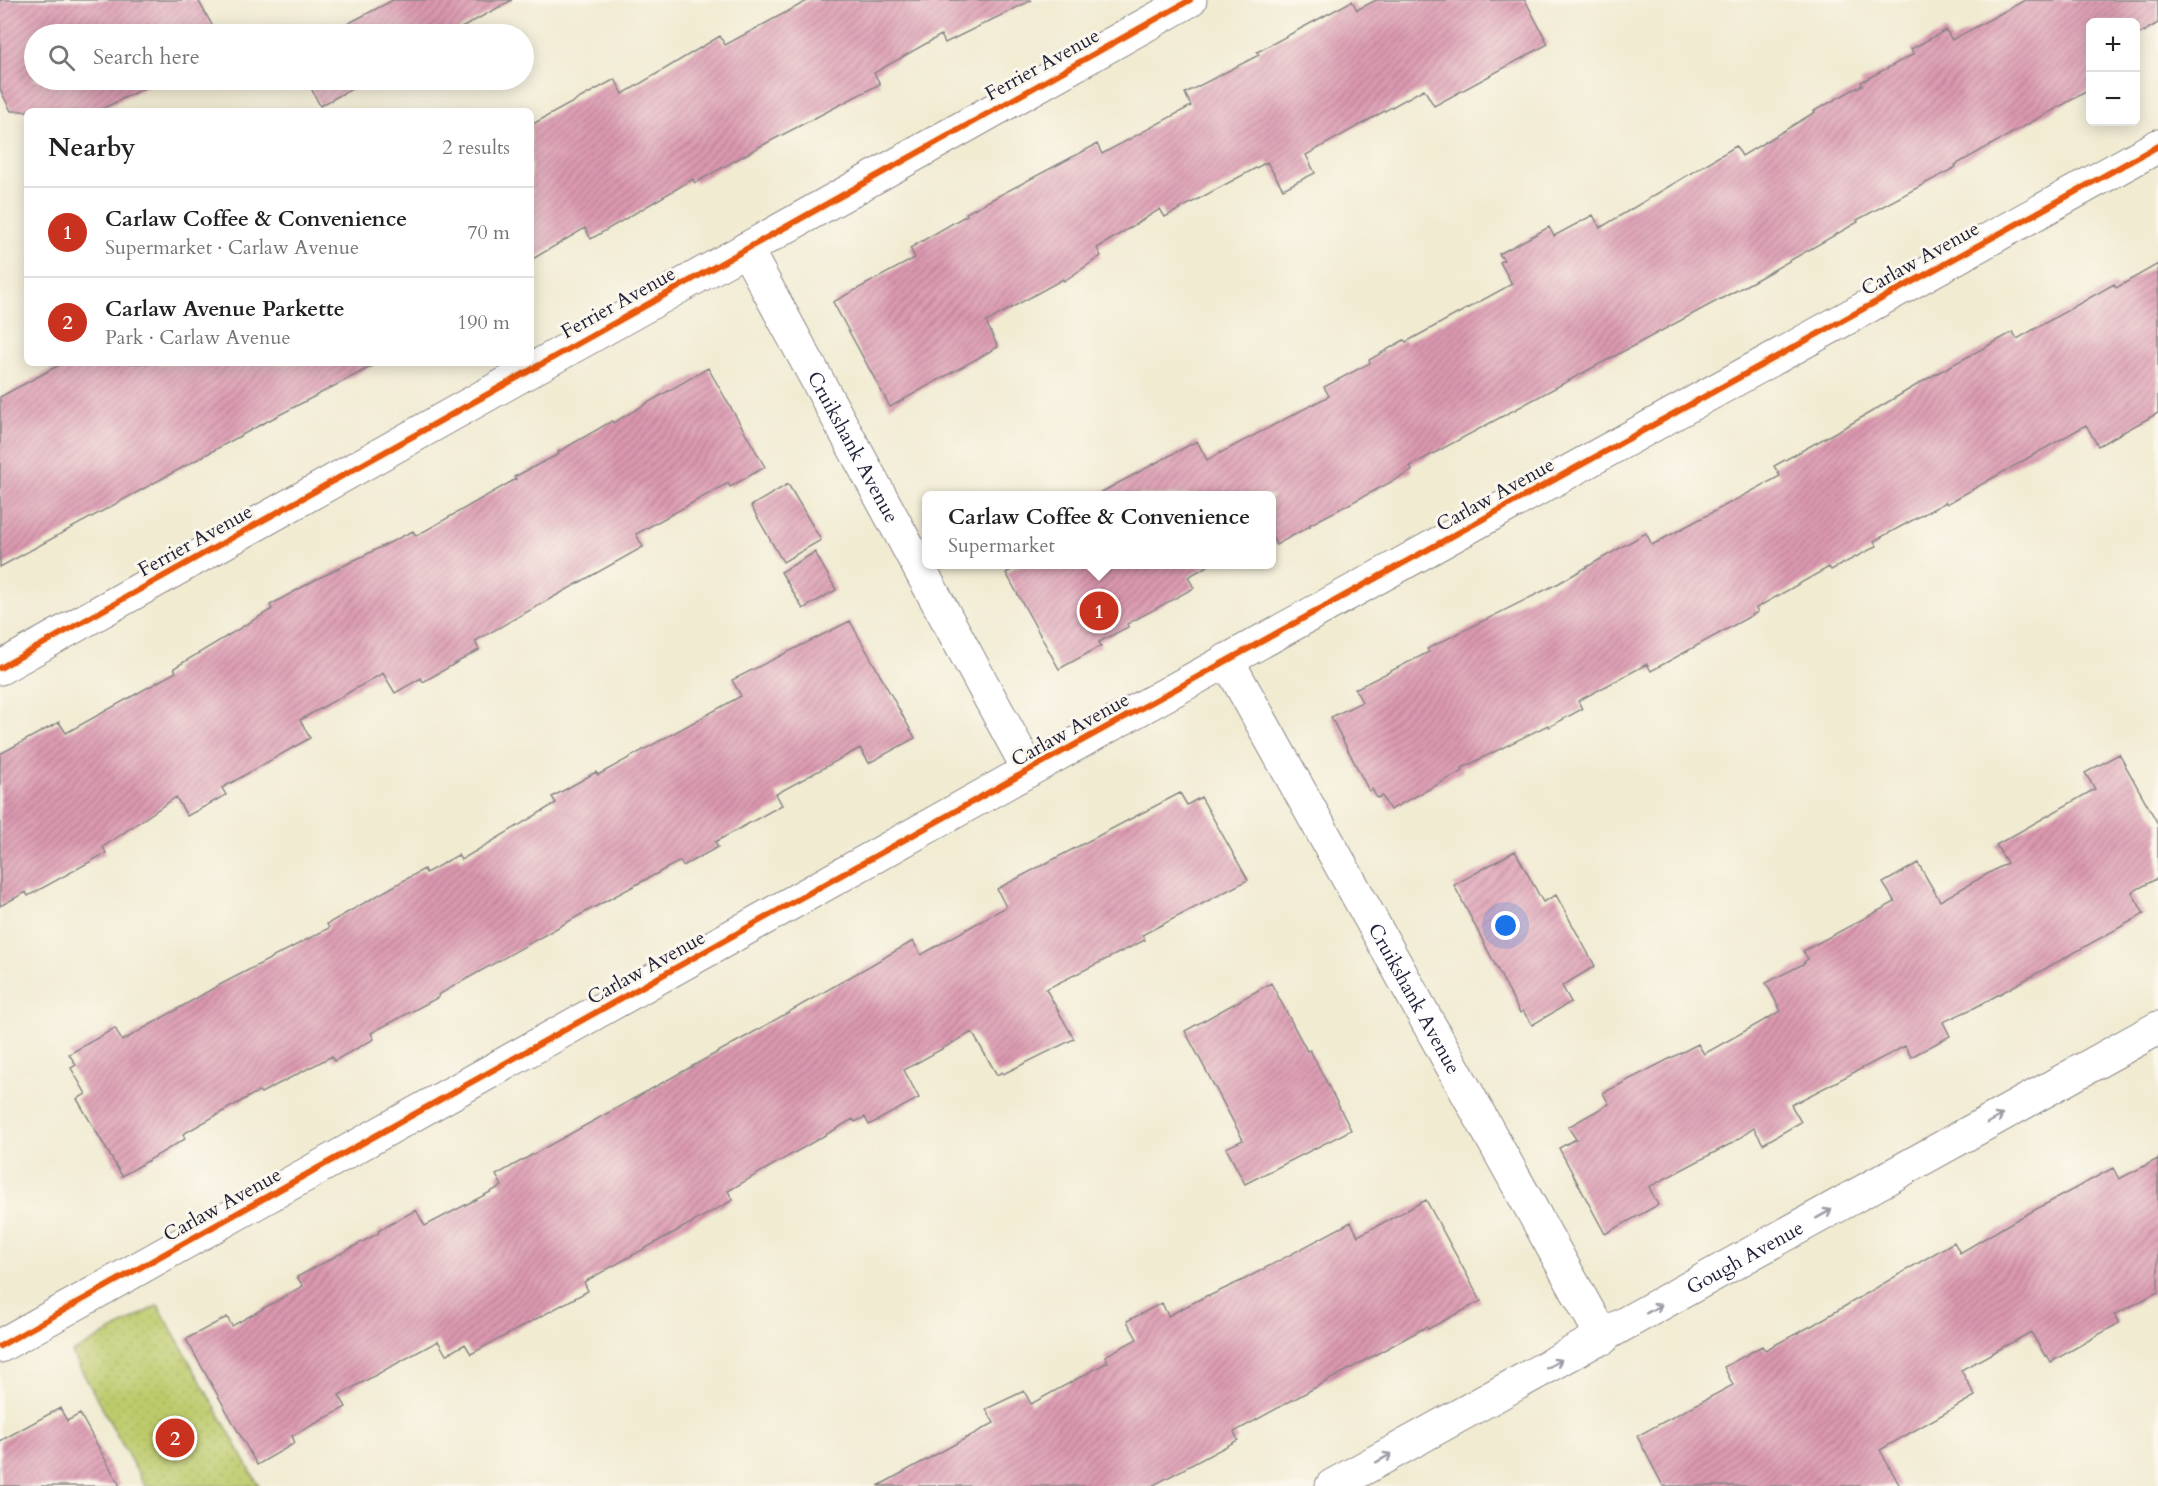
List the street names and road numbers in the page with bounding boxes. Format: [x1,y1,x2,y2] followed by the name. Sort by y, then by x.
[980,22,1104,107] street label: Ferrier Avenue
[1856,215,1984,302] street label: Carlaw Avenue
[556,260,680,345] street label: Ferrier Avenue
[801,366,905,527] street label: Cruikshank Avenue
[1431,451,1559,538] street label: Carlaw Avenue
[133,498,257,583] street label: Ferrier Avenue
[1006,686,1134,773] street label: Carlaw Avenue
[1362,918,1467,1079] street label: Cruikshank Avenue
[582,924,710,1011] street label: Carlaw Avenue
[158,1161,286,1248] street label: Carlaw Avenue
[1682,1214,1808,1301] street label: Gough Avenue

